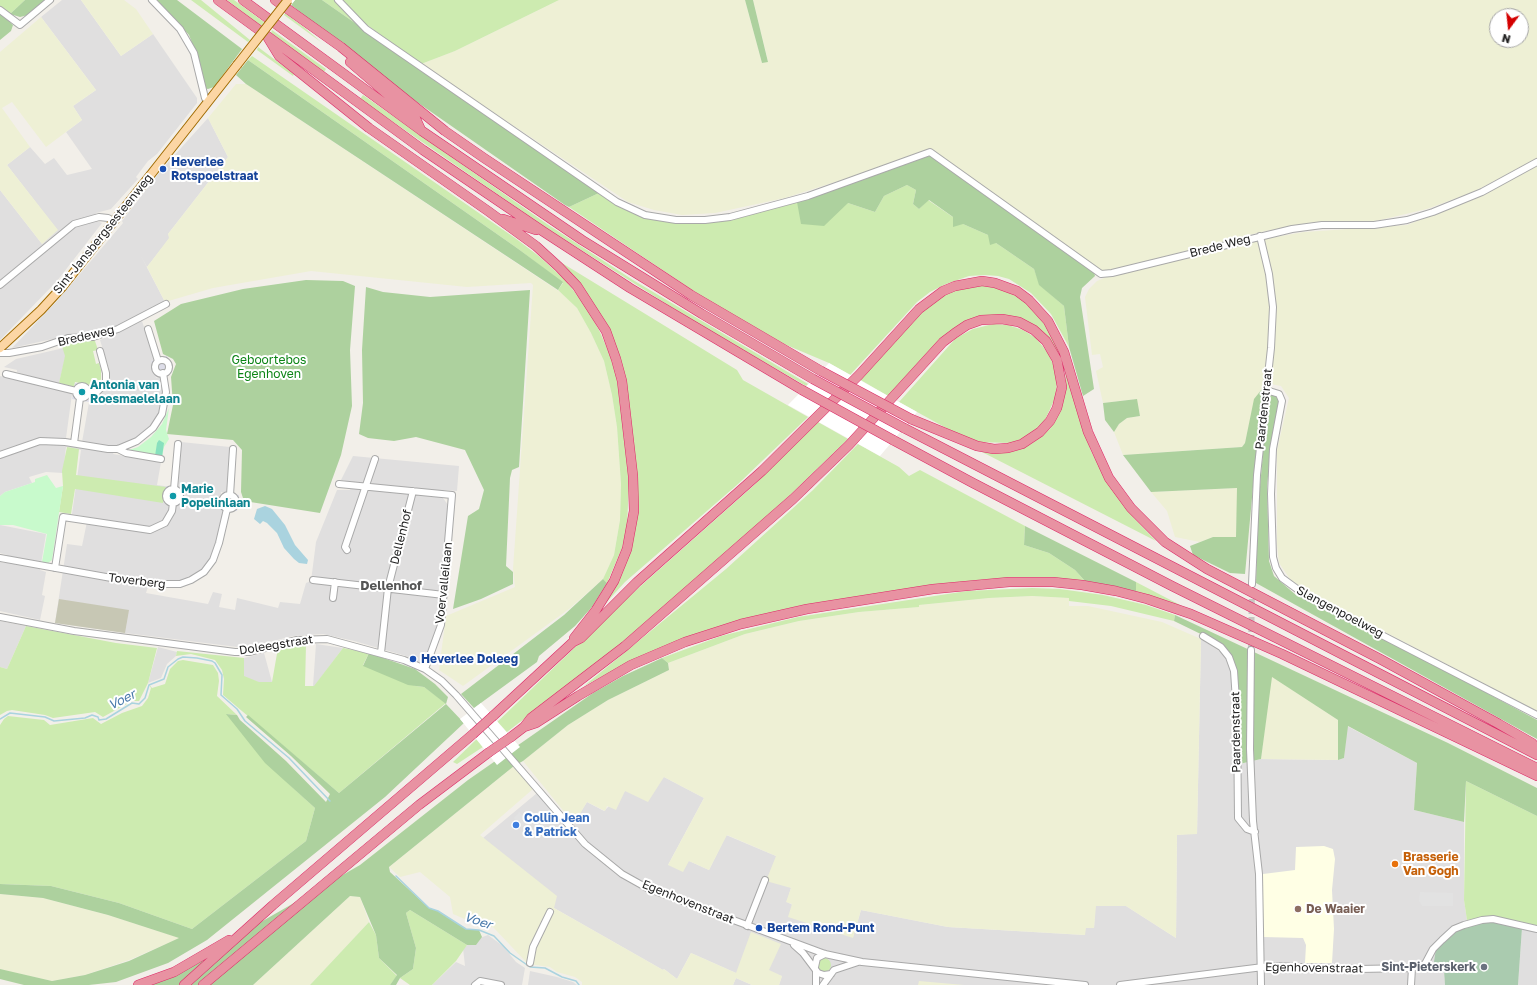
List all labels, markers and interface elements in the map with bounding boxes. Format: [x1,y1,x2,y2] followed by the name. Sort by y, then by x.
[1489,8,1529,48] north arrow
[1500,32,1512,46] text: N
[171,155,258,183] place label: Heverlee Rotspoelstraat
[158,164,168,174] marker: Heverlee Rotspoelstraat
[50,171,156,297] street label: Sint-Jansbergsesteenweg
[1188,231,1252,261] street label: Brede Weg
[56,322,116,350] street label: Bredeweg
[232,353,306,381] park label: Geboortebos Egenhoven
[1253,368,1275,450] street label: Paardenstraat
[90,378,180,406] place label: Antonia van Roesmaelelaan
[77,387,87,397] marker: Antonia van Roesmaelelaan
[181,482,250,510] place label: Marie Popelinlaan
[168,491,178,501] marker: Marie Popelinlaan
[387,508,415,566] street label: Dellenhof
[433,541,455,625] street label: Voervalleilaan
[107,570,167,592] street label: Toverberg
[360,578,422,594] district label: Dellenhof
[1294,583,1386,641] street label: Slangenpoelweg
[238,632,314,658] street label: Doleegstraat
[421,652,518,666] place label: Heverlee Doleeg
[408,654,418,664] marker: Heverlee Doleeg
[106,687,138,713] water label: Voer
[1228,691,1244,773] street label: Paardenstraat
[524,811,589,839] place label: Collin Jean & Patrick
[511,820,521,830] marker: Collin Jean & Patrick
[1403,850,1459,878] place label: Brasserie Van Gogh
[1390,859,1400,869] marker: Brasserie Van Gogh
[640,877,736,927] street label: Egenhovenstraat
[1306,902,1365,916] place label: De Waaier
[1293,904,1303,914] marker: De Waaier
[462,909,494,933] water label: Voer
[767,921,875,935] place label: Bertem Rond-Punt
[754,923,764,933] marker: Bertem Rond-Punt
[1265,960,1363,976] street label: Egenhovenstraat
[1381,960,1476,974] place label: Sint-Pieterskerk
[1479,962,1489,972] marker: Sint-Pieterskerk

